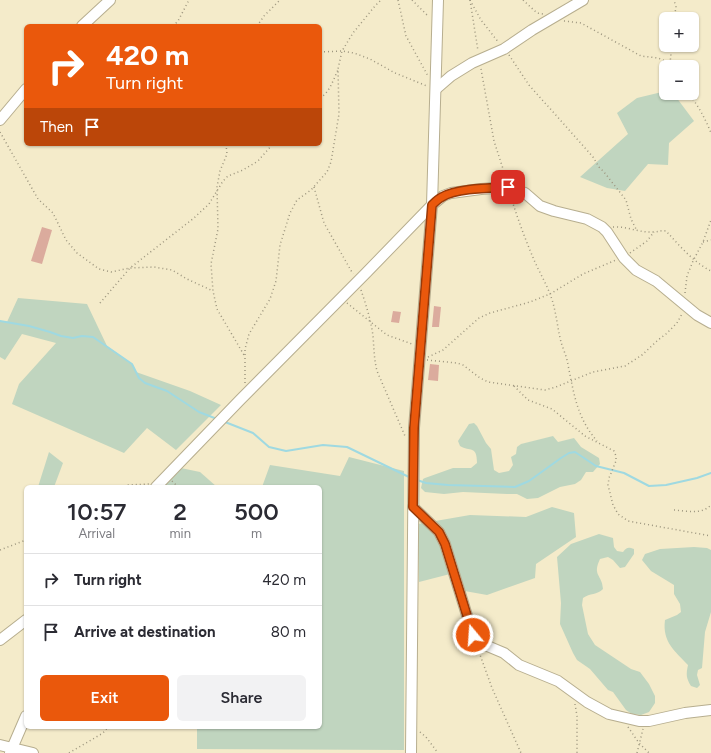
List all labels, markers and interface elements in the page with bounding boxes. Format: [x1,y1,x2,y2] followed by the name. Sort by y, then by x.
[659,12,699,100] map controls
[659,12,699,52] button: +
[106,38,189,72] text: 420 m
[40,40,92,92] icon: right
[659,60,699,100] button: −
[106,72,183,94] text: Turn right
[81,116,103,138] icon: arrive
[40,118,73,136] text: Then
[491,170,525,204] pin
[497,176,519,198] icon: arrive
[67,497,126,526] text: 10:57
[173,497,187,526] text: 2
[234,497,279,526] text: 500
[78,526,115,541] text: Arrival
[170,526,191,541] text: min
[251,526,262,541] text: m
[40,569,62,591] icon: right
[74,571,142,589] text: Turn right
[262,571,306,589] text: 420 m
[452,614,494,656] position arrow
[40,621,62,643] icon: arrive
[74,623,215,641] text: Arrive at destination
[271,623,306,641] text: 80 m
[40,675,169,721] button: Exit
[177,675,306,721] button: Share

